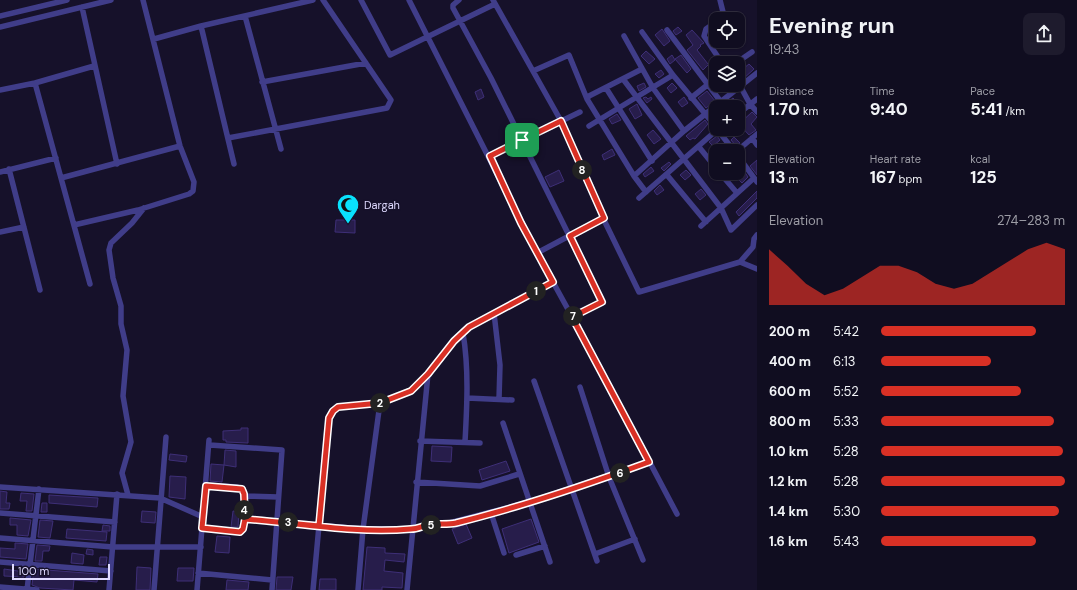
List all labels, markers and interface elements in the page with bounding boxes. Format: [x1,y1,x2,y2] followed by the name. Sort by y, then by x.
[769,11,895,40] text: Evening run
[709,12,745,180] map controls
[709,12,745,48] button: locate
[1023,13,1065,55] button: share
[769,41,799,58] text: 19:43
[709,56,745,92] button: layers
[769,84,814,98] text: Distance
[870,84,895,98] text: Time
[970,84,995,98] text: Pace
[769,98,800,120] text: 1.70
[870,98,908,120] text: 9:40
[970,98,1002,120] text: 5:41
[709,100,745,136] button: +
[800,104,818,118] text: km
[1002,104,1025,118] text: /km
[505,123,539,157] pin
[511,129,533,151] icon: arrive
[709,144,745,180] button: −
[769,152,815,166] text: Elevation
[870,152,921,166] text: Heart rate
[970,152,990,166] text: kcal
[572,160,592,180] pin: 8
[579,163,585,177] text: 8
[769,166,785,188] text: 13
[870,166,896,188] text: 167
[970,166,997,188] text: 125
[785,172,798,186] text: m
[896,172,922,186] text: bpm
[335,192,361,225] mosque icon: Dargah
[364,198,400,212] place label: Dargah
[769,212,823,229] text: Elevation
[997,212,1065,229] text: 274–283 m
[526,281,546,301] pin: 1
[534,284,538,298] text: 1
[563,306,583,326] pin: 7
[570,309,576,323] text: 7
[769,323,810,340] text: 200 m
[833,323,859,340] text: 5:42
[769,353,811,370] text: 400 m
[833,353,856,370] text: 6:13
[769,383,811,400] text: 600 m
[833,383,859,400] text: 5:52
[370,393,390,413] pin: 2
[377,396,383,410] text: 2
[769,413,811,430] text: 800 m
[833,413,859,430] text: 5:33
[769,443,808,460] text: 1.0 km
[833,443,859,460] text: 5:28
[610,463,630,483] pin: 6
[617,466,623,480] text: 6
[769,473,807,490] text: 1.2 km
[833,473,859,490] text: 5:28
[234,500,254,520] pin: 4
[240,503,248,517] text: 4
[769,503,808,520] text: 1.4 km
[833,503,860,520] text: 5:30
[278,512,298,532] pin: 3
[285,515,291,529] text: 3
[421,515,441,535] pin: 5
[428,518,434,532] text: 5
[769,533,808,550] text: 1.6 km
[833,533,859,550] text: 5:43
[12,562,110,581] scale bar
[18,564,49,578] text: 100 m

